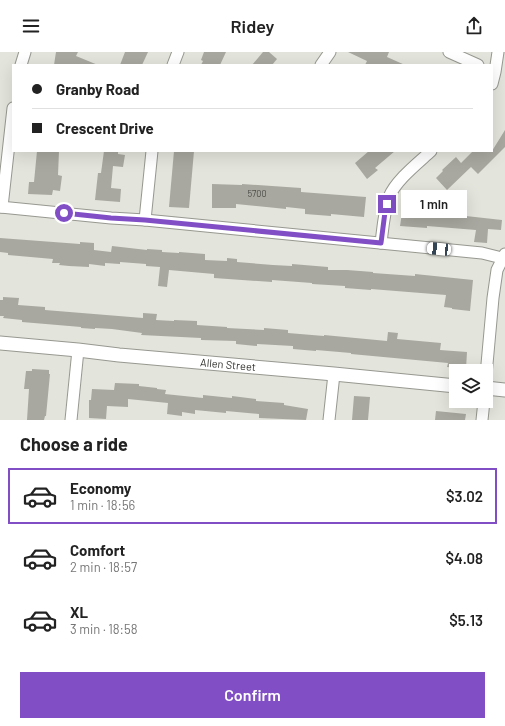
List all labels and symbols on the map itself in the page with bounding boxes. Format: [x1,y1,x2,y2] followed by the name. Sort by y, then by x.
[247,188,267,199] house number: 5700
[401,190,467,218] callout: 1 min
[378,195,396,213] route end
[55,204,73,222] route start
[426,242,452,256] car
[200,355,256,373] street label: Allen Street

